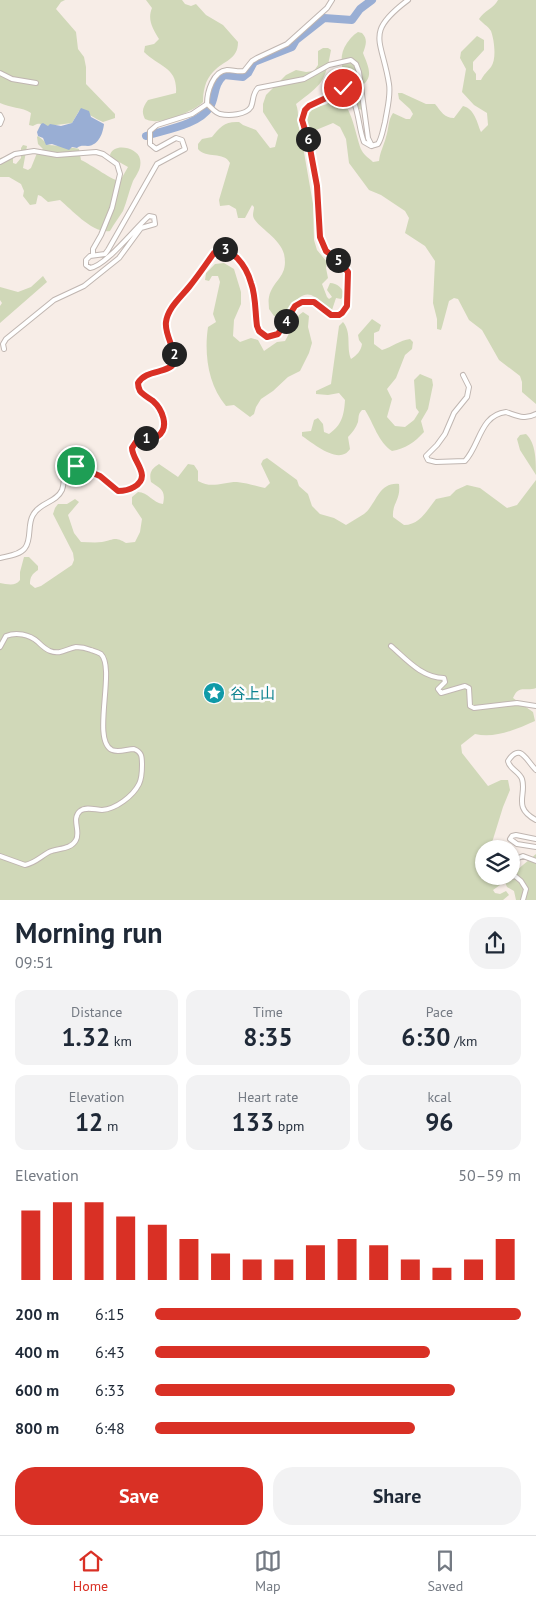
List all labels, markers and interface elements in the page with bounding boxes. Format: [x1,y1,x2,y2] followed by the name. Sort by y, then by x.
[322,67,364,109] pin
[329,74,357,102] icon: check
[296,126,320,152] pin: 6
[305,130,312,148] text: 6
[212,236,238,262] pin: 3
[222,240,229,258] text: 3
[326,248,350,272] pin: 5
[335,251,342,269] text: 5
[274,308,298,334] pin: 4
[283,312,290,330] text: 4
[162,342,186,366] pin: 2
[171,345,178,363] text: 2
[134,426,158,450] pin: 1
[143,429,150,447] text: 1
[55,445,97,487] pin
[62,452,90,480] icon: arrive
[202,681,226,705] place icon: 谷上山
[230,684,275,703] place label: 谷上山
[475,840,520,885] map controls
[475,840,520,885] button: layers
[15,914,163,951] text: Morning run
[469,917,521,969] button: share
[15,952,53,972] text: 09:51
[71,1003,122,1021] text: Distance
[253,1003,283,1021] text: Time
[426,1003,453,1021] text: Pace
[61,1021,110,1053] text: 1.32
[243,1021,293,1053] text: 8:35
[401,1021,451,1053] text: 6:30
[110,1032,132,1050] text: km
[451,1032,477,1050] text: /km
[69,1088,125,1106] text: Elevation
[238,1088,298,1106] text: Heart rate
[427,1088,451,1106] text: kcal
[75,1106,103,1138] text: 12
[232,1106,274,1138] text: 133
[425,1106,454,1138] text: 96
[103,1117,118,1135] text: m
[274,1117,304,1135] text: bpm
[15,1165,79,1185] text: Elevation
[458,1165,521,1185] text: 50–59 m
[15,1304,59,1324] text: 200 m
[95,1304,125,1324] text: 6:15
[15,1342,59,1362] text: 400 m
[95,1342,125,1362] text: 6:43
[15,1380,59,1400] text: 600 m
[95,1380,125,1400] text: 6:33
[15,1418,59,1438] text: 800 m
[95,1418,125,1438] text: 6:48
[15,1467,263,1525] button: Save
[273,1467,521,1525] button: Share
[73,1547,108,1595] tab: Home
[254,1547,282,1595] tab: Map
[428,1547,463,1595] tab: Saved

